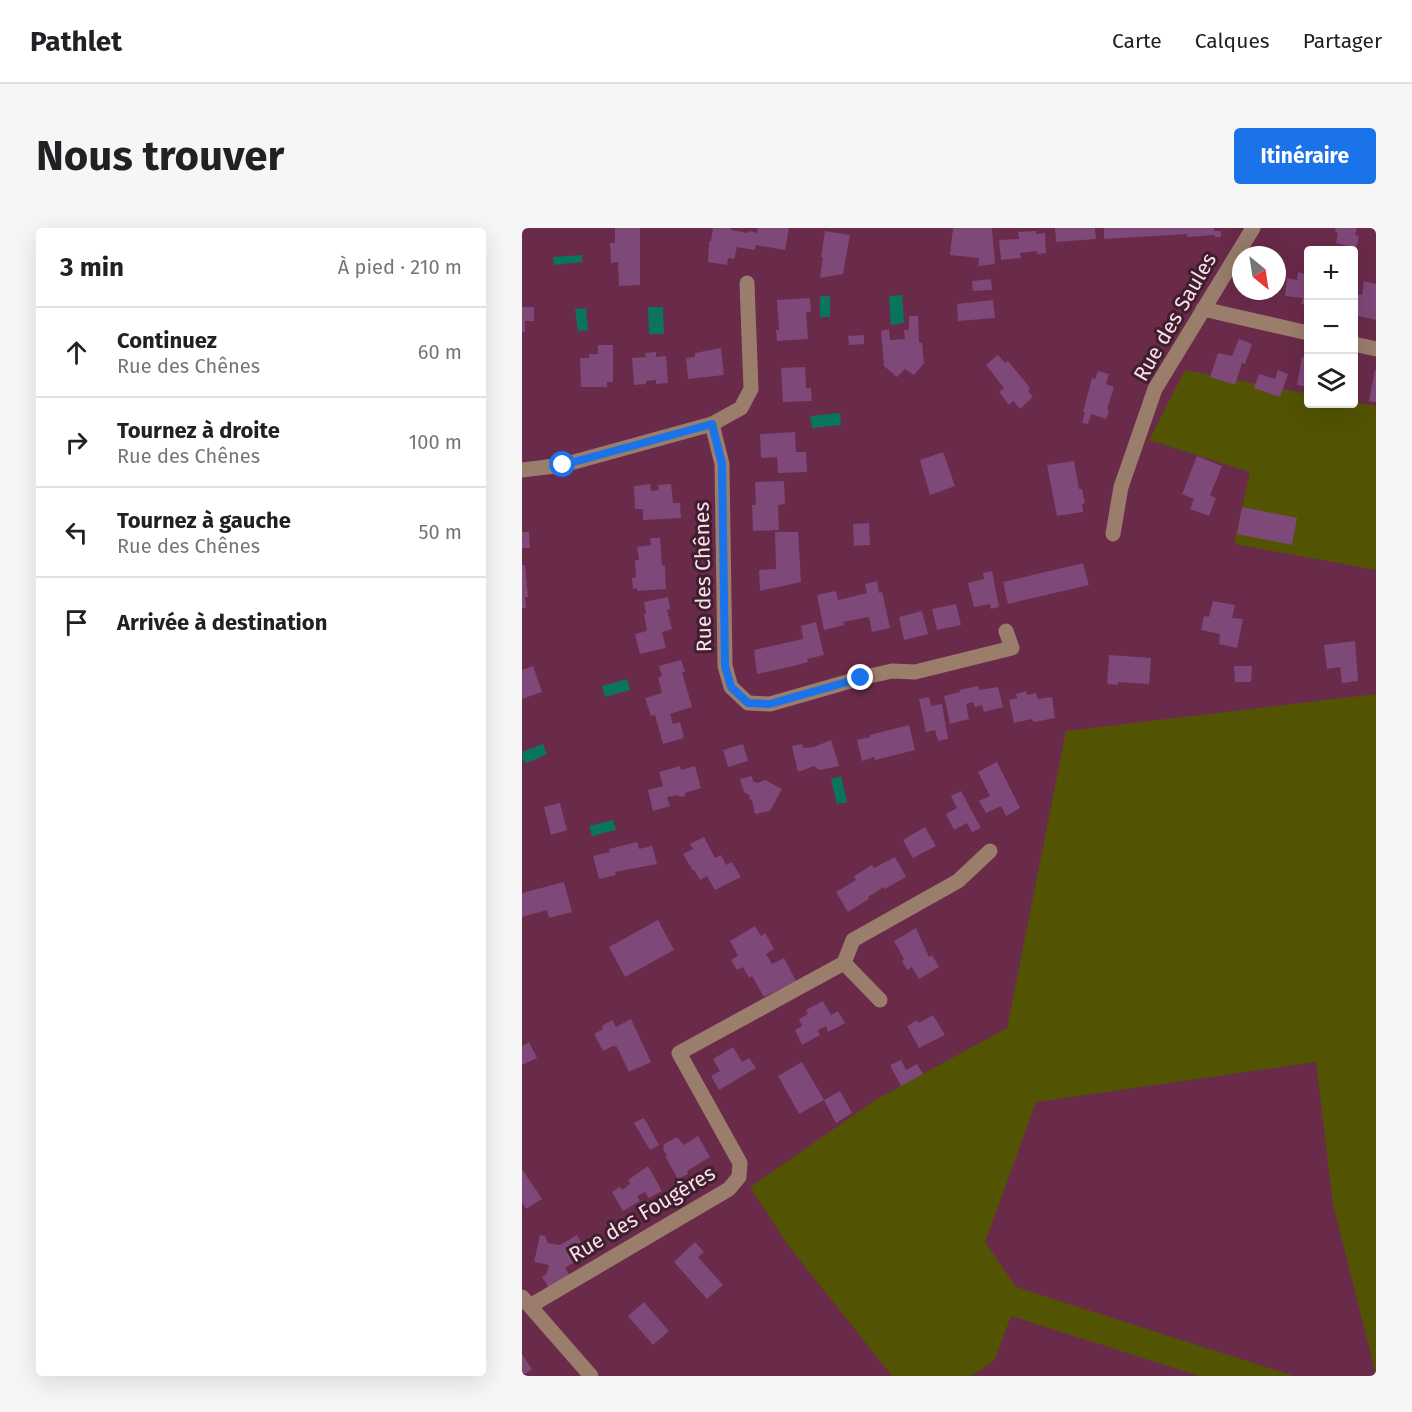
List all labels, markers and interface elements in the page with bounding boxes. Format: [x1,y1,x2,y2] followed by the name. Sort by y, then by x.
[30,25,122,58] text: Pathlet
[1112,28,1162,54] text: Carte
[1195,28,1270,54] text: Calques
[1303,28,1382,54] text: Partager
[1234,128,1376,184] button: Itinéraire
[36,131,284,181] text: Nous trouver
[1232,246,1286,300] north arrow
[1304,246,1358,408] map controls
[1304,246,1358,300] button: +
[1128,248,1222,386] street label: Rue des Saules
[60,252,124,283] text: 3 min
[338,255,462,279] text: À pied · 210 m
[1304,300,1358,354] button: −
[117,327,217,354] text: Continuez
[60,336,93,369] icon: ahead
[418,340,462,364] text: 60 m
[117,354,260,378] text: Rue des Chênes
[1304,354,1358,408] button: layers
[117,417,280,444] text: Tournez à droite
[60,426,93,459] icon: right
[409,430,462,454] text: 100 m
[117,444,260,468] text: Rue des Chênes
[549,451,575,477] route start
[689,502,717,652] street label: Rue des Chênes
[117,507,291,534] text: Tournez à gauche
[60,516,93,549] icon: left
[418,520,462,544] text: 50 m
[117,534,260,558] text: Rue des Chênes
[60,606,93,639] icon: arrive
[117,609,327,636] text: Arrivée à destination
[847,664,873,690] route end
[564,1160,720,1268] street label: Rue des Fougères

